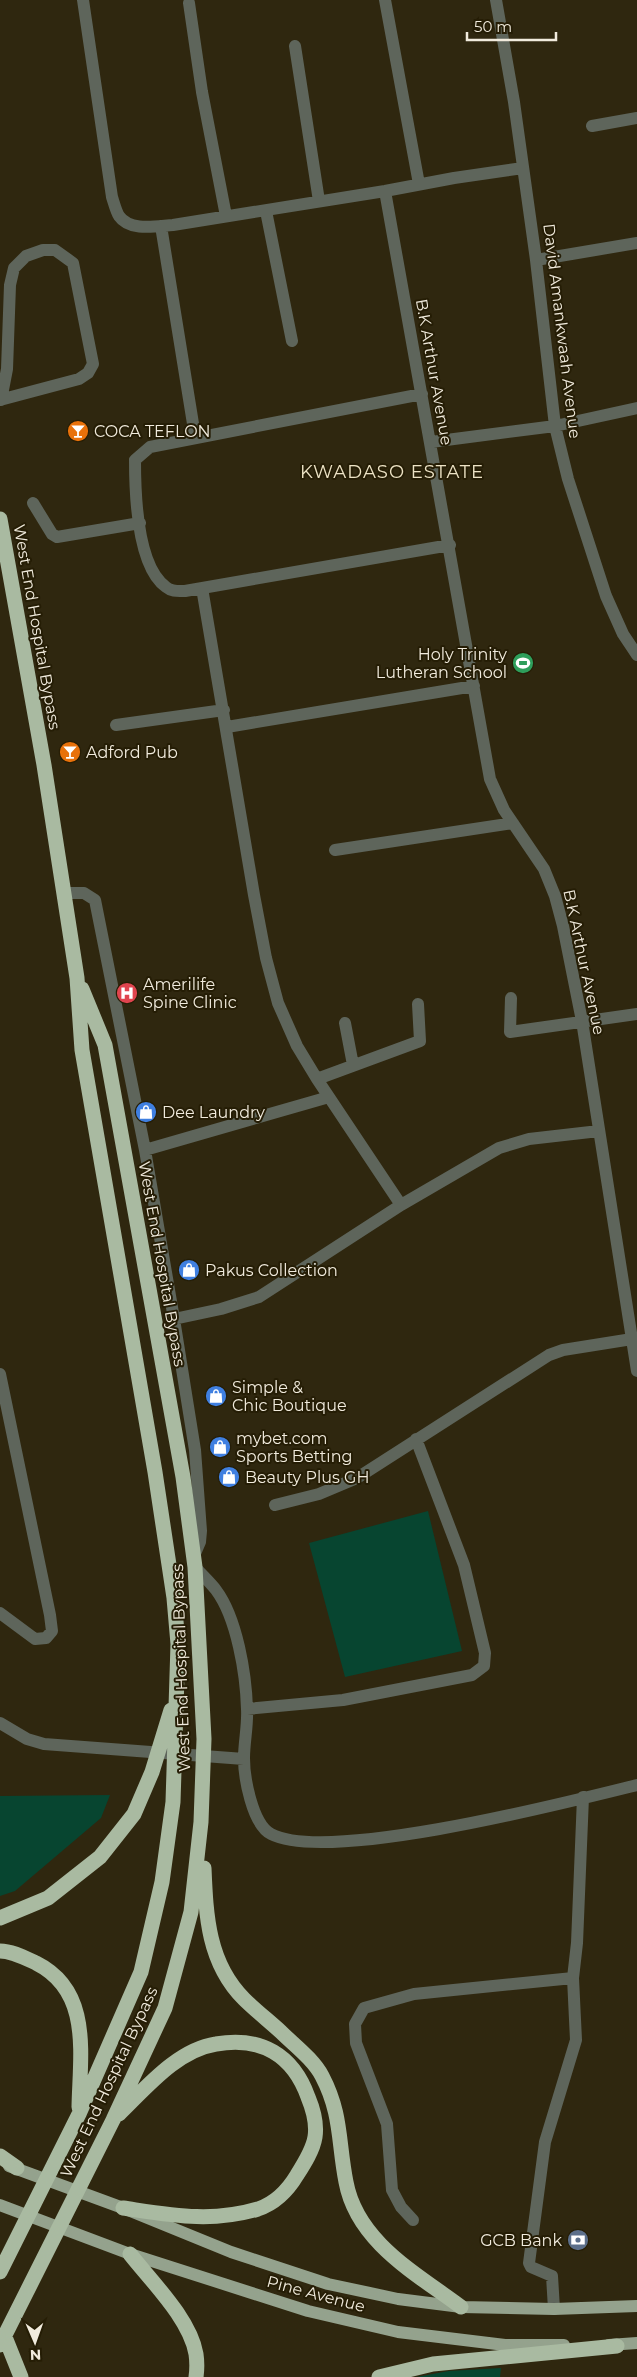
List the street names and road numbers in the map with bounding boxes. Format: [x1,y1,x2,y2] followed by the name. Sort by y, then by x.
[539,222,585,440] street label: David Amankwaah Avenue
[412,297,456,447] street label: B.K Arthur Avenue
[10,523,64,731] street label: West End Hospital Bypass
[559,888,609,1036] street label: B.K Arthur Avenue
[135,1160,189,1368] street label: West End Hospital Bypass
[168,1563,194,1772] street label: West End Hospital Bypass
[56,1983,162,2180] street label: West End Hospital Bypass
[265,2272,367,2316] street label: Pine Avenue

